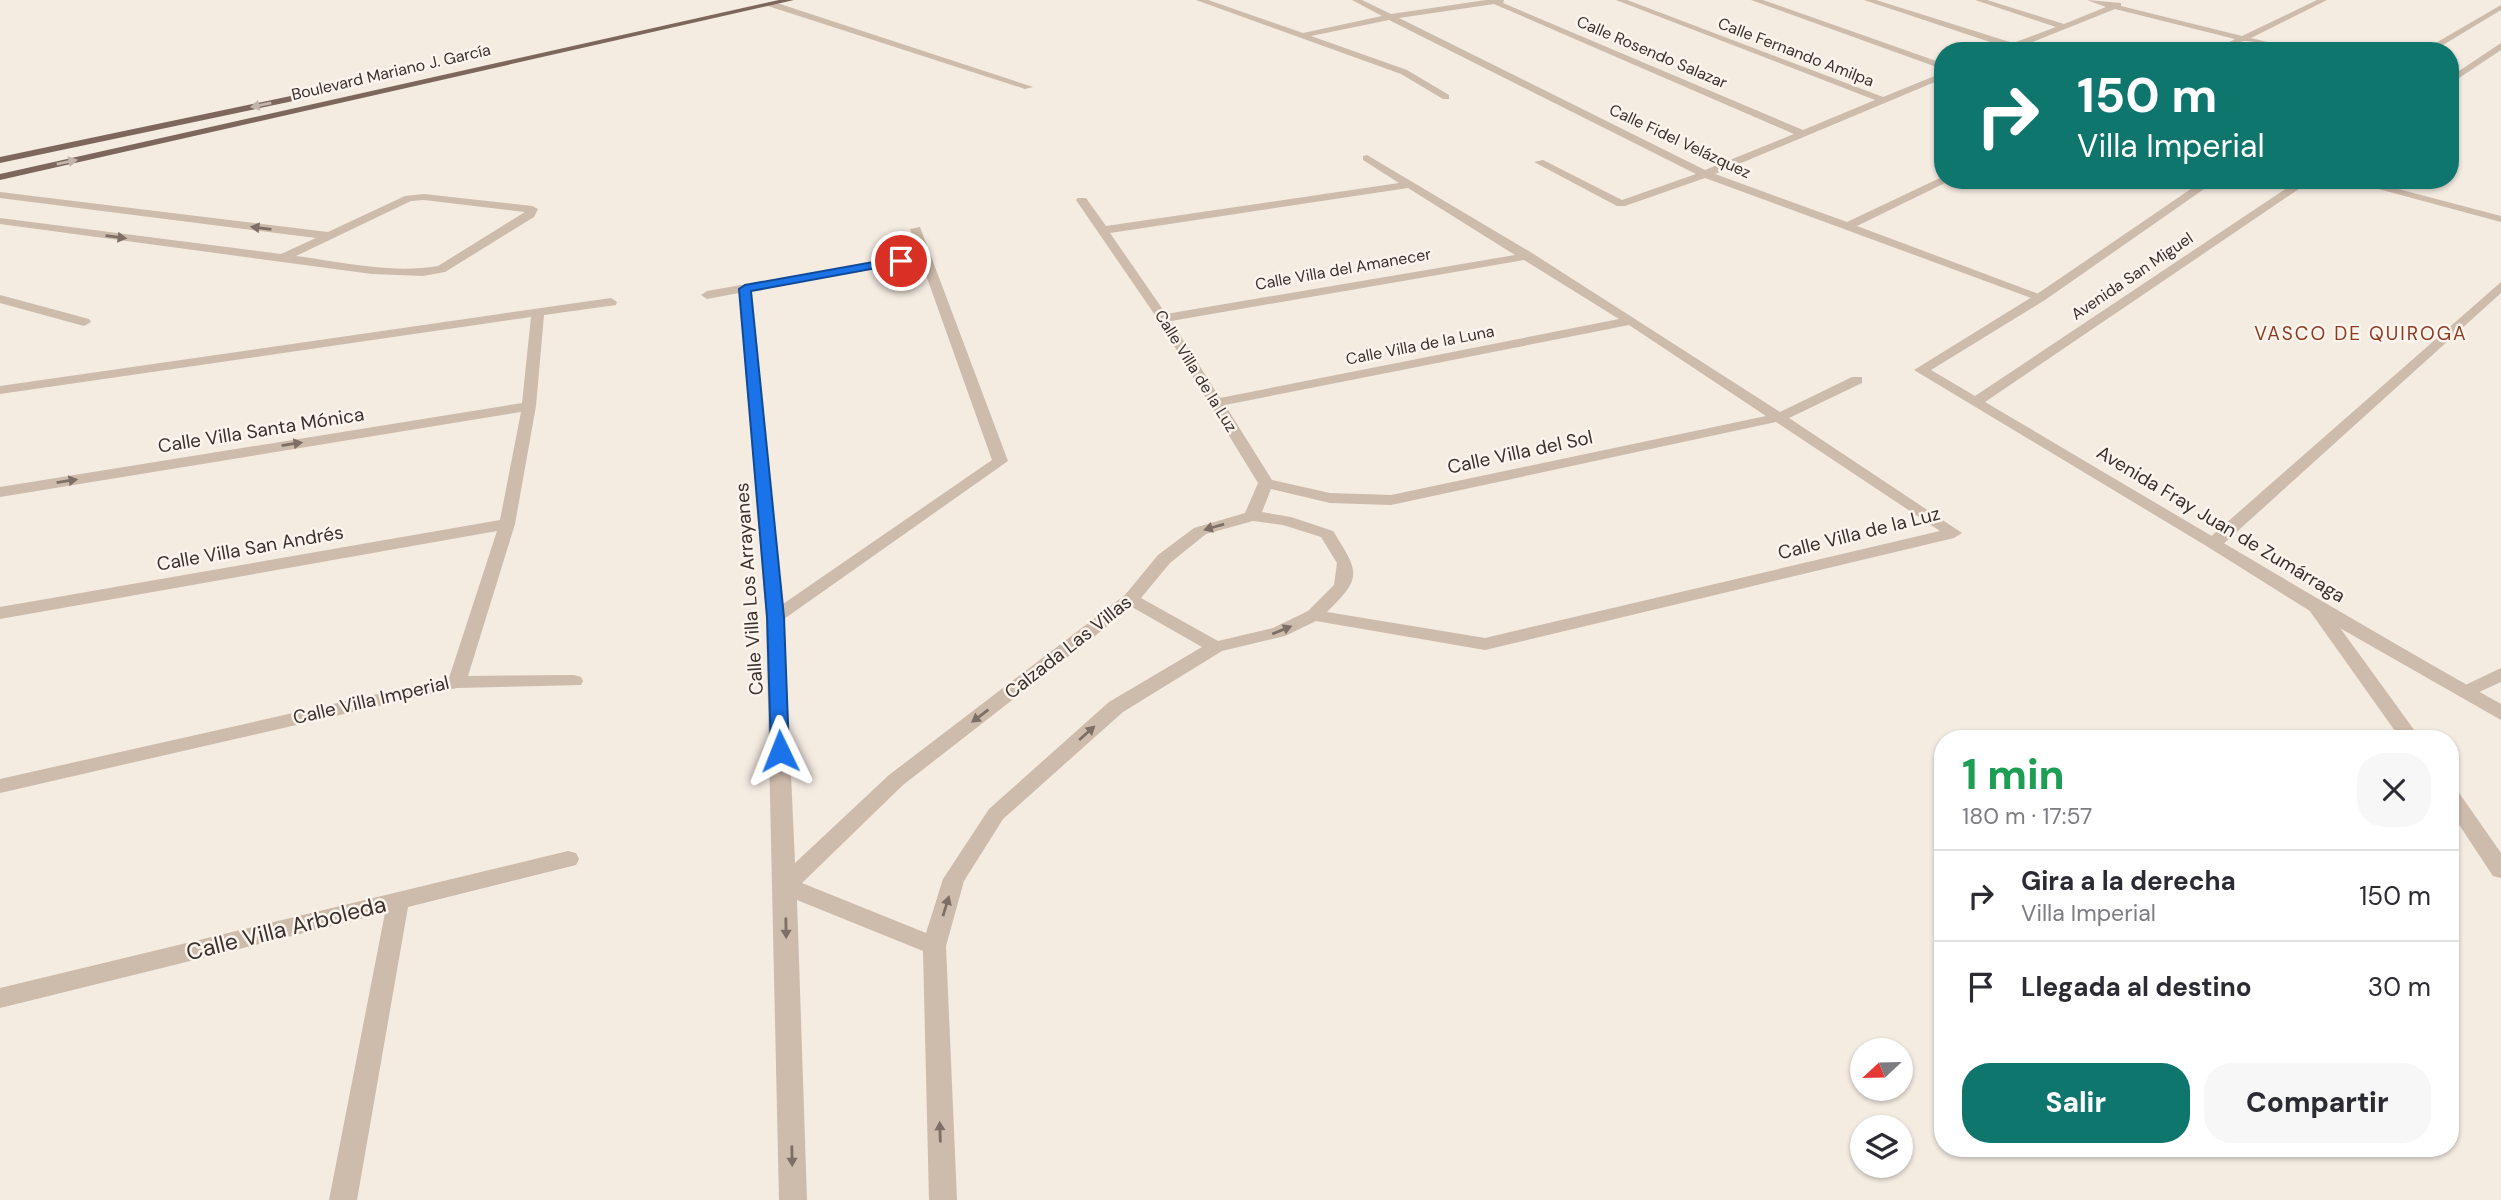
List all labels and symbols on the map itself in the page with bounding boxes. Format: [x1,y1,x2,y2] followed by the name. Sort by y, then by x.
[1574,11,1730,93] street label: Calle Rosendo Salazar
[1715,12,1877,92] street label: Calle Fernando Amilpa
[289,39,493,105] street label: Boulevard Mariano J. García
[1606,99,1754,183] street label: Calle Fidel Velázquez
[250,100,272,111] one-way arrow
[56,157,78,168] one-way arrow
[250,222,272,233] one-way arrow
[2067,227,2197,325] street label: Avenida San Miguel
[105,231,127,242] one-way arrow
[871,231,931,291] pin
[1253,243,1433,295] street label: Calle Villa del Amanecer
[1150,306,1242,436] street label: Calle Villa de la Luz
[1344,320,1496,370] street label: Calle Villa de la Luna
[2254,321,2468,346] district label: VASCO DE QUIROGA
[156,401,366,459] street label: Calle Villa Santa Mónica
[1445,424,1595,480] street label: Calle Villa del Sol
[281,438,303,449] one-way arrow
[2092,440,2350,608] street label: Avenida Fray Juan de Zumárraga
[56,475,78,486] one-way arrow
[729,482,769,696] street label: Calle Villa Los Arrayanes
[1775,501,1943,565] street label: Calle Villa de la Luz
[155,519,345,577] street label: Calle Villa San Andrés
[1203,522,1225,533] one-way arrow
[999,589,1137,705] street label: Calzada Las Villas
[1272,624,1293,635] one-way arrow
[290,670,452,730] street label: Calle Villa Imperial
[971,709,989,723] one-way arrow
[743,714,817,788] position arrow
[1078,725,1096,741] one-way arrow
[183,889,389,967] street label: Calle Villa Arboleda
[941,895,952,916] one-way arrow
[780,917,792,939] one-way arrow
[1850,1038,1913,1101] north arrow
[935,1121,946,1143] one-way arrow
[786,1145,798,1167] one-way arrow

